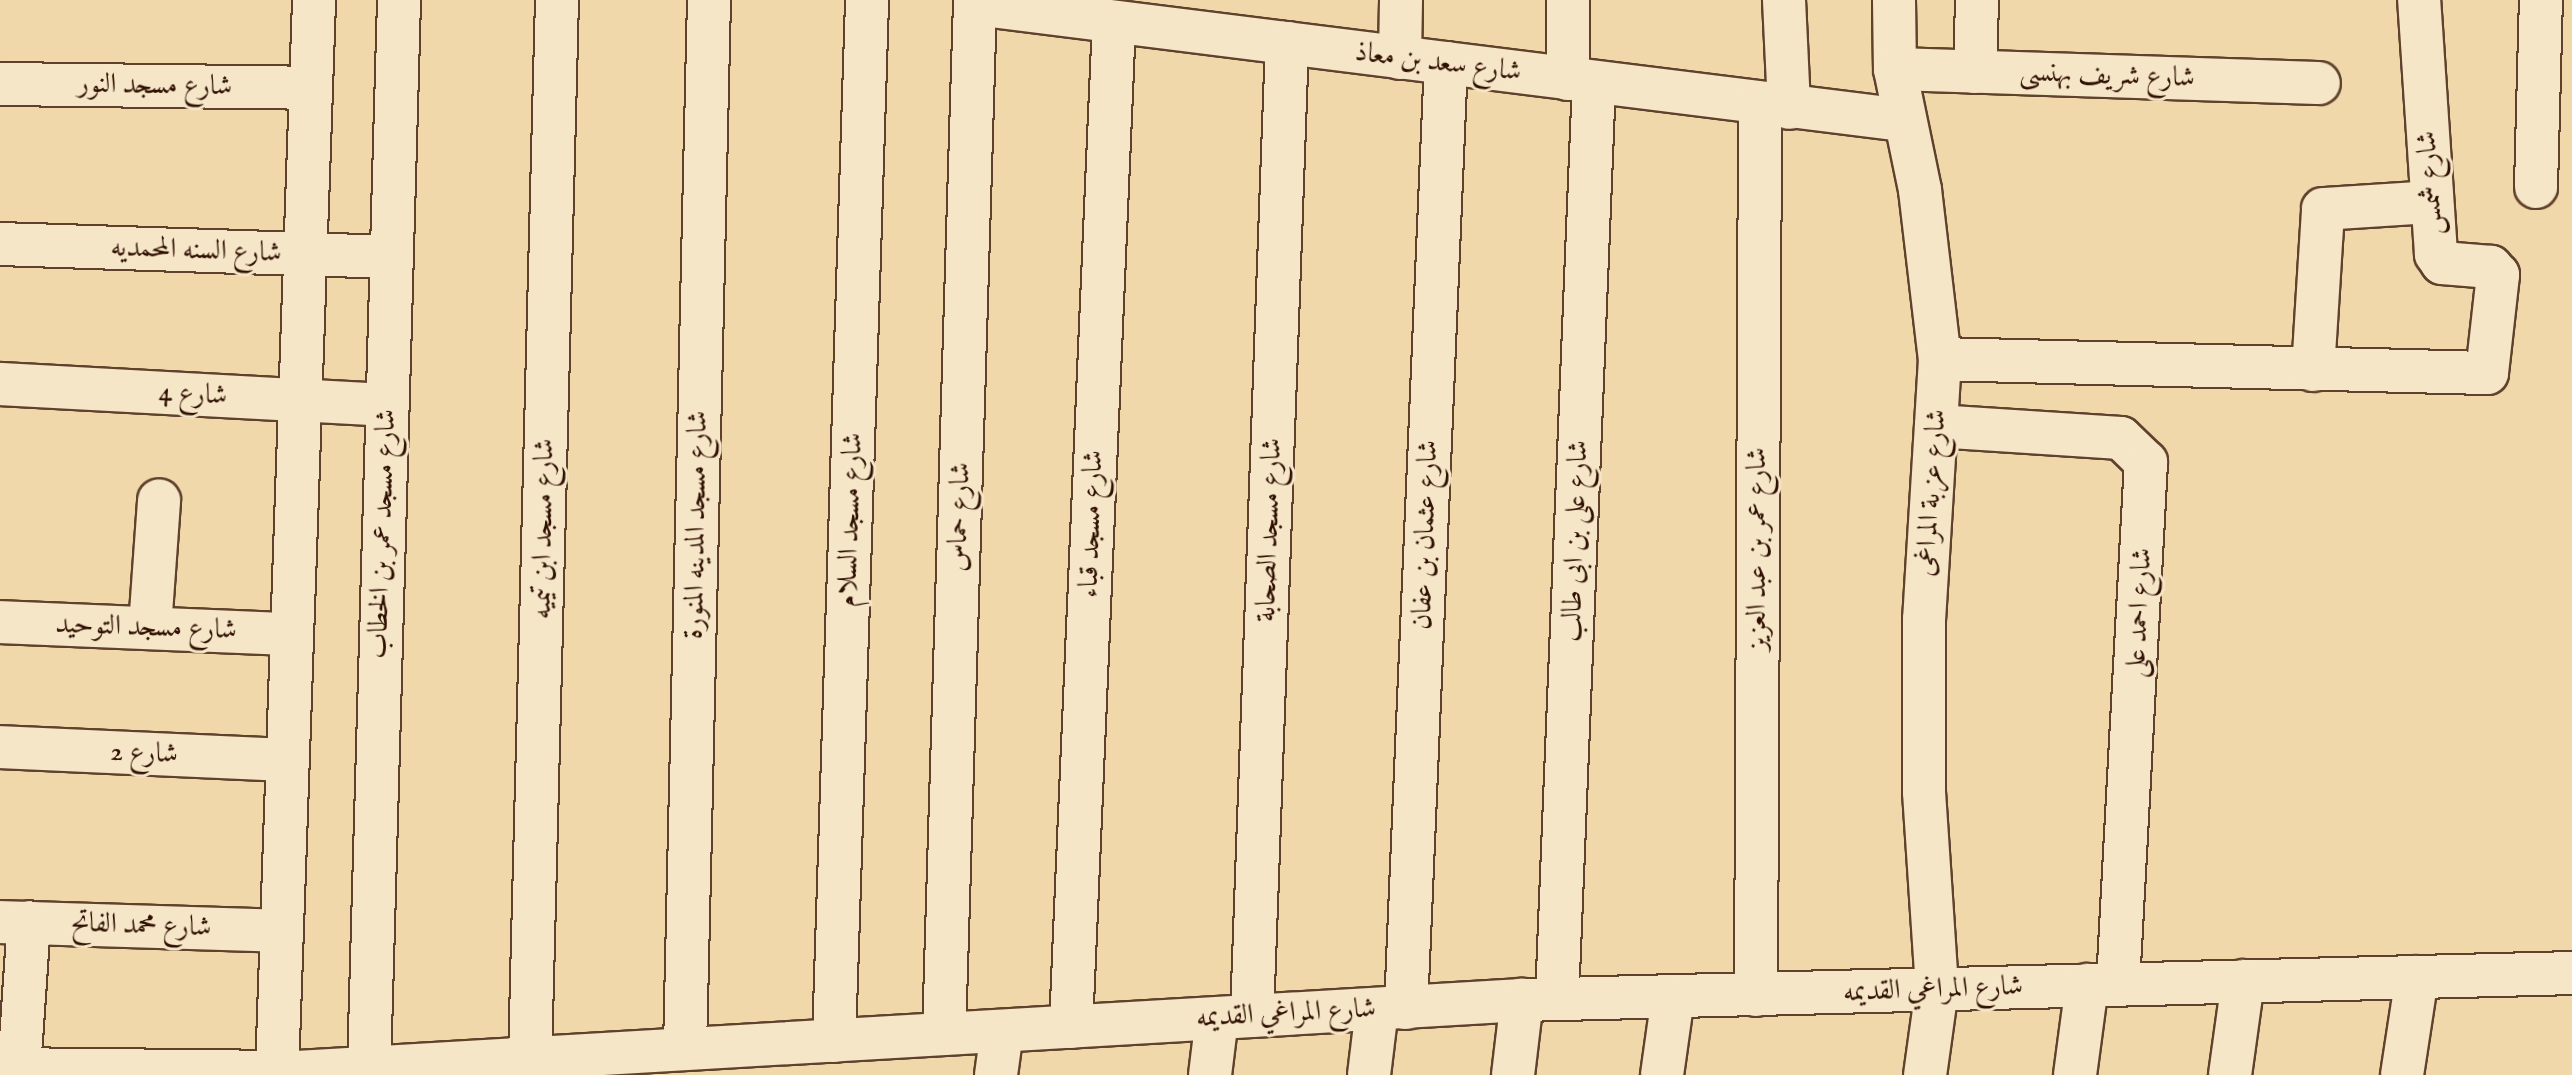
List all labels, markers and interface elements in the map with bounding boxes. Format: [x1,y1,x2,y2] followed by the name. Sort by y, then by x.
[1353,36,1523,90] street label: شارع سعد بن معاذ
[2019,56,2195,96] street label: شارع شريف بهنسى
[78,68,232,104] street label: شارع مسجد النور
[2411,130,2451,236] street label: شارع شمس
[110,231,282,271] street label: شارع السنه المحمديه
[158,376,228,414] street label: شارع 4
[1909,408,1955,578] street label: شارع عزبة المراغى
[362,409,404,659] street label: شارع مسجد عمر بن الخطاب
[678,410,716,640] street label: شارع مسجد المدينه المنورة
[831,432,871,608] street label: شارع مسجد السلام
[1250,437,1290,623] street label: شارع مسجد الصحابة
[526,438,562,620] street label: شارع مسجد ابن تيميه
[1556,439,1596,643] street label: شارع على بن ابى طالب
[1406,440,1446,630] street label: شارع عثمان بن عفان
[1741,447,1775,651] street label: شارع عمر بن عبد العزيز
[1073,449,1111,599] street label: شارع مسجد قباء
[941,462,979,572] street label: شارع حماس
[2120,547,2160,679] street label: شارع احمد على
[55,608,237,648] street label: شارع مسجد التوحيد
[110,736,178,772] street label: شارع 2
[70,907,212,945] street label: شارع محمد الفاتح
[1842,970,2024,1010] street label: شارع المراغي القديمه
[1195,993,1377,1035] street label: شارع المراغي القديمه

